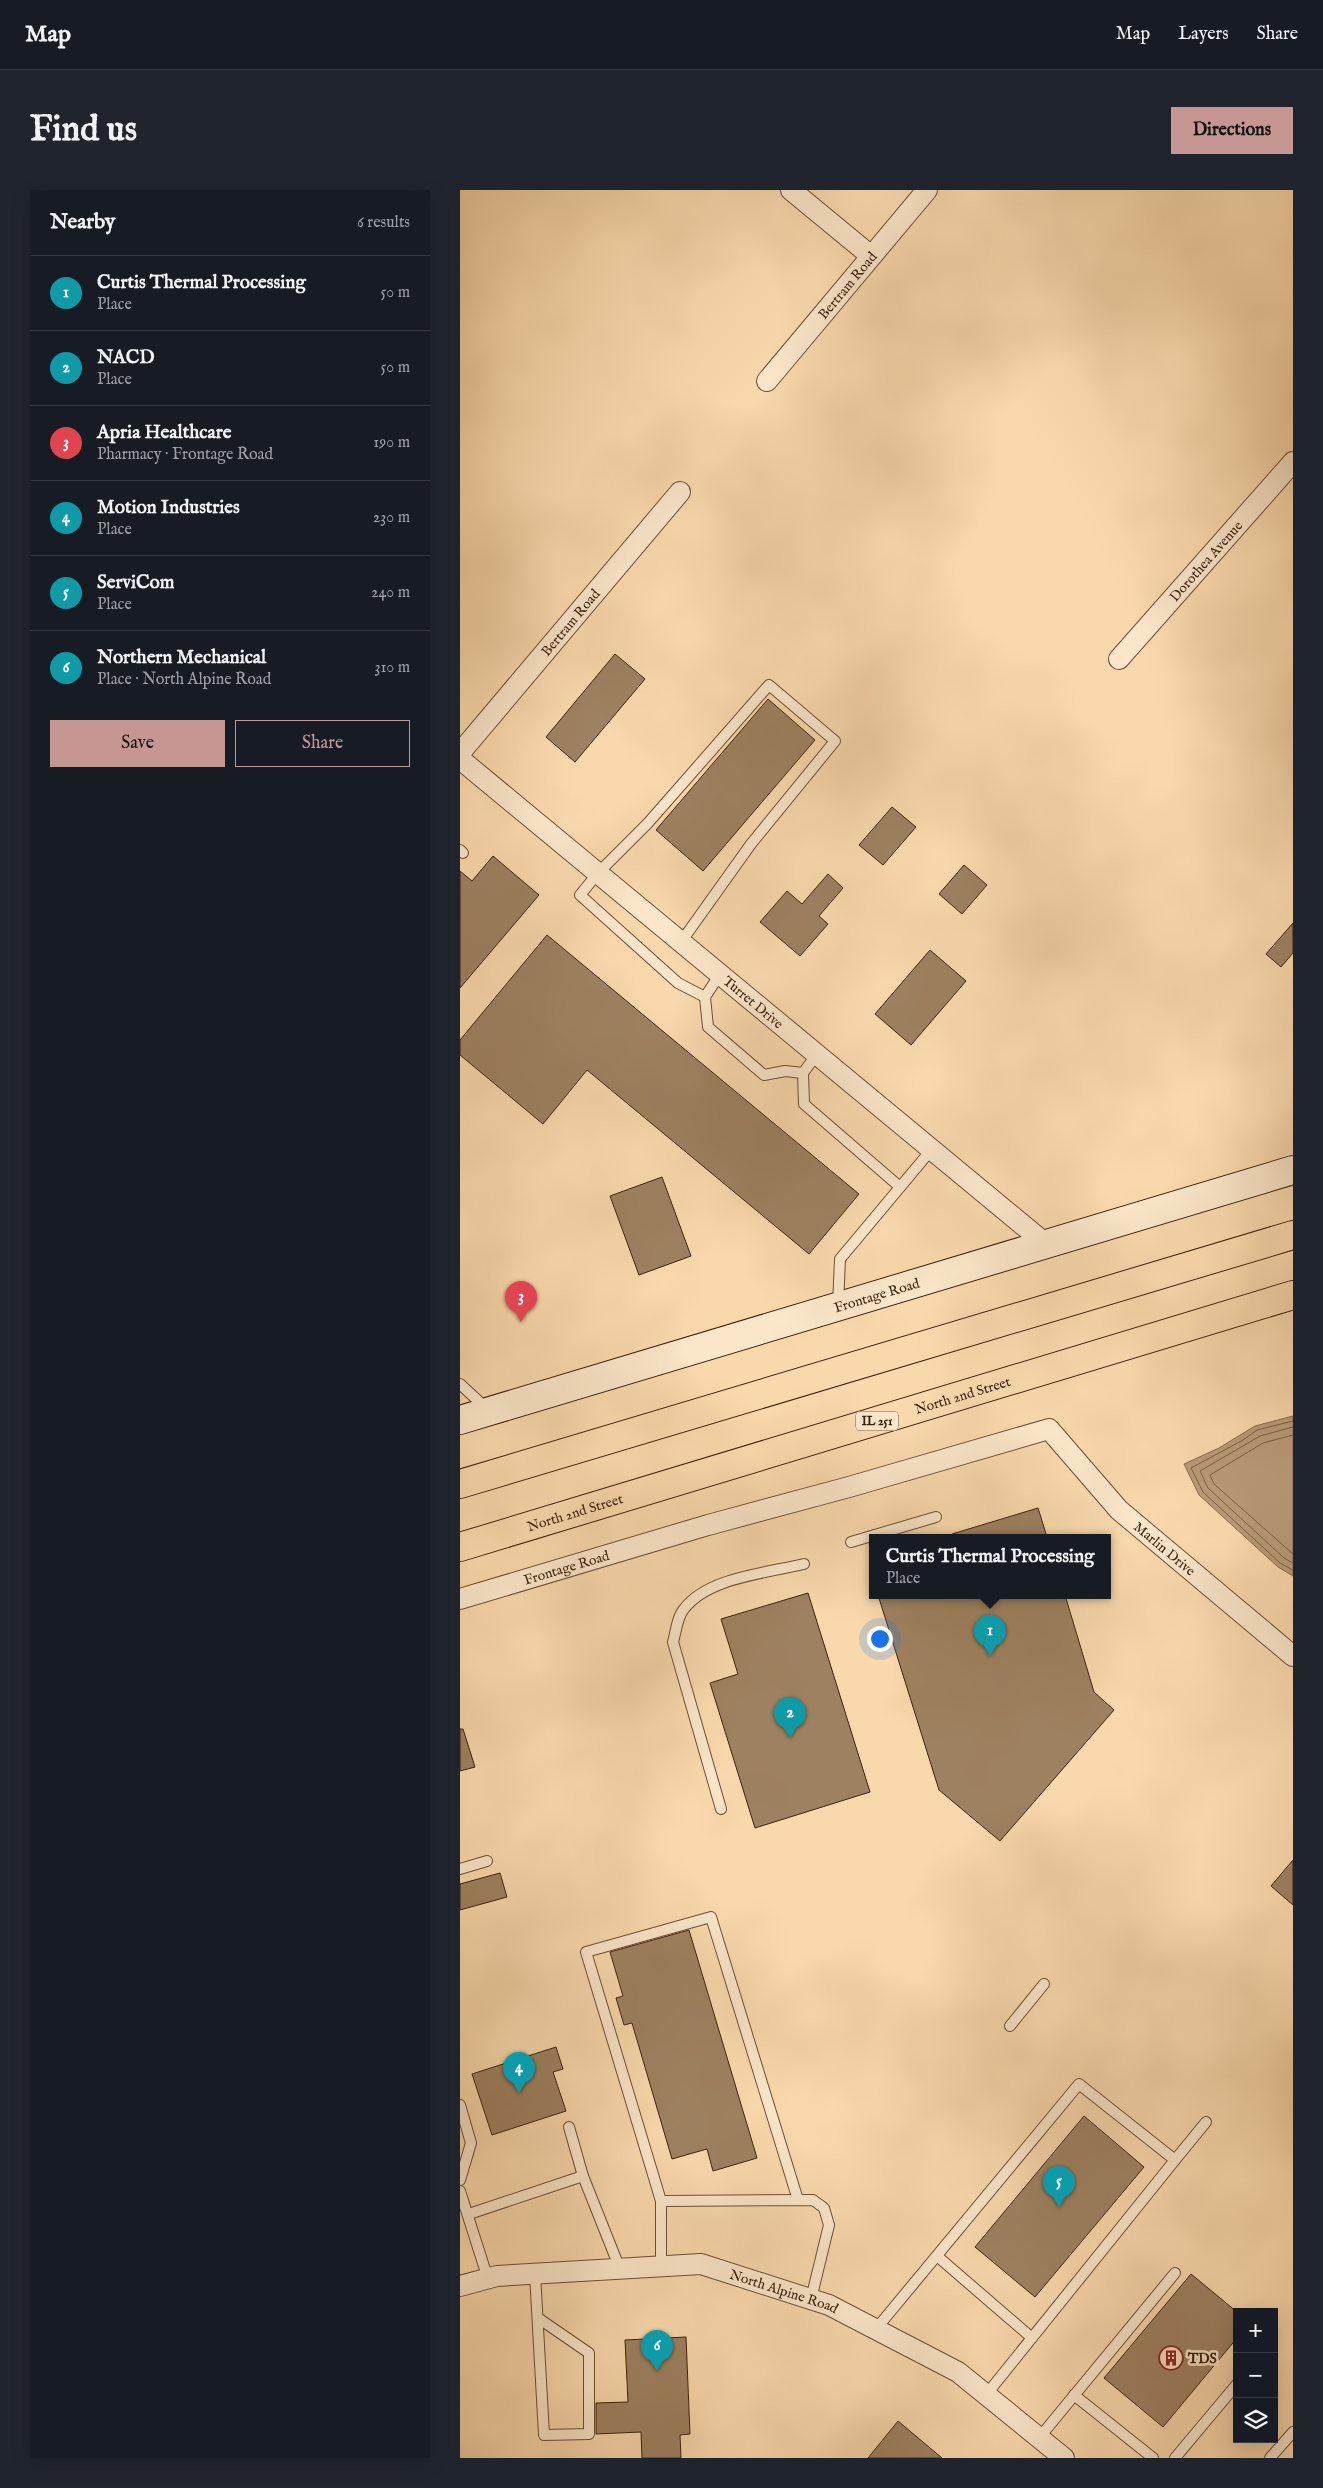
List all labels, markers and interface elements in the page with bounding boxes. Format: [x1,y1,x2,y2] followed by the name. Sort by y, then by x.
[25,19,71,50] text: Map
[1116,23,1150,46] text: Map
[1178,23,1229,46] text: Layers
[1257,23,1298,46] text: Share
[1171,107,1293,154] button: Directions
[30,108,137,153] text: Find us
[50,209,115,236] text: Nearby
[357,213,410,233] text: 6 results
[815,248,882,323] street label: Bertram Road
[97,271,306,295] text: Curtis Thermal Processing
[63,283,69,303] text: 1
[381,283,410,303] text: 50 m
[97,295,132,315] text: Place
[97,346,154,370] text: NACD
[62,358,70,378] text: 2
[381,358,410,378] text: 50 m
[97,370,132,390] text: Place
[97,421,231,445] text: Apria Healthcare
[63,433,69,453] text: 3
[373,433,410,453] text: 190 m
[97,445,273,465] text: Pharmacy · Frontage Road
[97,496,240,520] text: Motion Industries
[62,508,70,528] text: 4
[373,508,410,528] text: 230 m
[1166,517,1247,606] street label: Dorothea Avenue
[97,520,132,540] text: Place
[97,571,174,595] text: ServiCom
[63,583,69,603] text: 5
[371,583,410,603] text: 240 m
[538,585,605,660] street label: Bertram Road
[97,595,132,615] text: Place
[97,646,266,670] text: Northern Mechanical
[63,658,69,678] text: 6
[374,658,410,678] text: 310 m
[97,670,271,690] text: Place · North Alpine Road
[50,720,225,767] button: Save
[235,720,410,767] button: Share
[719,972,787,1033] street label: Turret Drive
[832,1274,922,1317] street label: Frontage Road
[505,1281,537,1322] pin: 3
[913,1373,1013,1419] street label: North 2nd Street
[856,1412,898,1430] road number: IL 251
[525,1490,625,1536] street label: North 2nd Street
[1130,1518,1199,1581] street label: Marlin Drive
[869,1534,1111,1599] popup
[886,1545,1094,1569] text: Curtis Thermal Processing
[522,1547,612,1589] street label: Frontage Road
[886,1569,920,1589] text: Place
[974,1615,1006,1656] pin: 1
[867,1626,893,1652] your location
[774,1697,806,1738] pin: 2
[503,2052,535,2093] pin: 4
[1043,2166,1075,2207] pin: 5
[727,2266,841,2318] street label: North Alpine Road
[1233,2308,1278,2443] map controls
[1233,2308,1278,2353] button: +
[641,2330,673,2371] pin: 6
[1158,2345,1184,2371] building icon: TDS
[1187,2350,1217,2368] place label: TDS
[1233,2353,1278,2398] button: −
[1233,2398,1278,2443] button: layers

